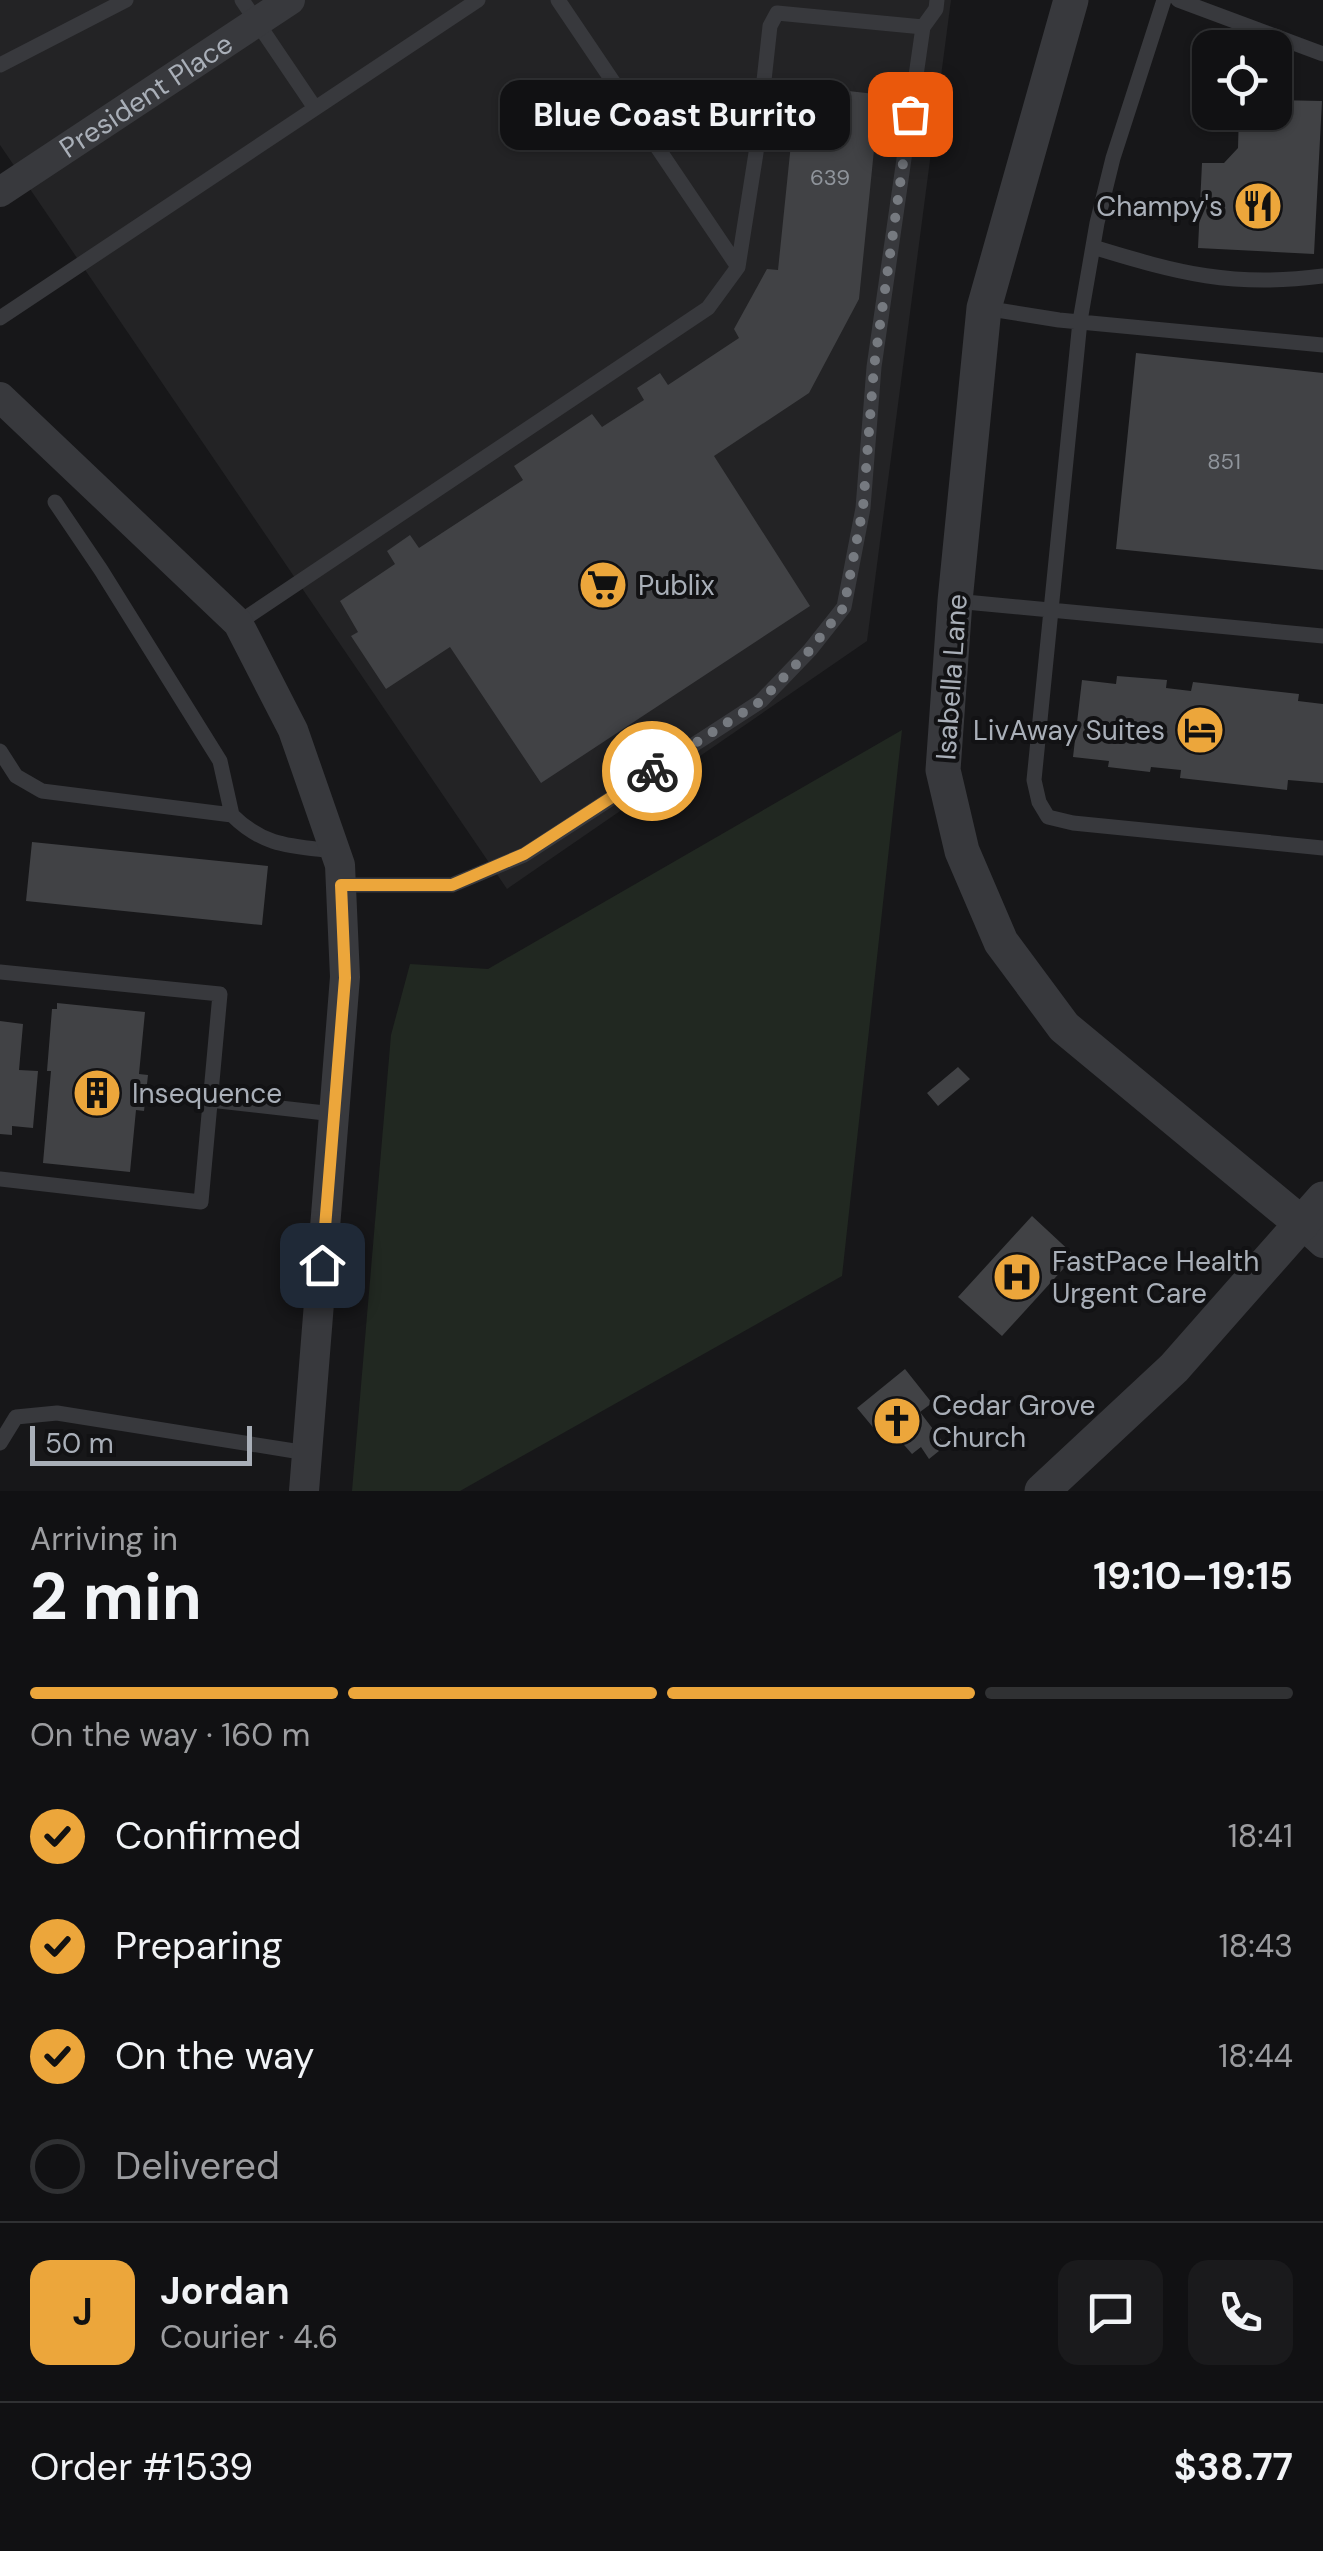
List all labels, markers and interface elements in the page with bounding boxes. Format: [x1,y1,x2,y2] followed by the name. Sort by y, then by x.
[52,25,240,167] street label: President Place
[1192,30,1292,130] map controls
[1192,30,1292,130] button: locate
[868,72,953,157] pin
[500,79,850,149] callout: Blue Coast Burrito
[883,87,938,142] icon: bag
[533,94,817,136] text: Blue Coast Burrito
[810,163,850,192] house number: 639
[1232,180,1284,232] restaurant icon: Champy's
[1096,188,1223,225] place label: Champy's
[1207,447,1241,476] house number: 851
[577,559,629,611] supermarket icon: Publix
[638,567,715,604] place label: Publix
[927,593,976,761] street label: Isabella Lane
[1174,704,1226,756] hotel icon: LivAway Suites
[973,712,1165,749] place label: LivAway Suites
[602,721,702,821] courier
[625,744,680,799] icon: bike
[71,1067,123,1119] building icon: Insequence
[132,1075,282,1112] place label: Insequence
[280,1223,365,1308] pin
[295,1238,350,1293] icon: home
[1052,1243,1259,1312] place label: FastPace Health Urgent Care
[991,1251,1043,1303] hospital icon: FastPace Health Urgent Care
[932,1387,1096,1456] place label: Cedar Grove Church
[871,1395,923,1447] church icon: Cedar Grove Church
[30,1421,252,1466] scale bar
[45,1425,114,1462] text: 50 m
[30,1518,178,1560] text: Arriving in
[1093,1551,1293,1601] text: 19:10–19:15
[30,1555,202,1639] text: 2 min
[30,1714,310,1756] text: On the way · 160 m
[30,1809,85,1864] icon: check
[115,1811,301,1861] text: Confirmed
[1228,1815,1293,1857] text: 18:41
[30,1919,85,1974] icon: check
[115,1921,283,1971] text: Preparing
[1219,1925,1293,1967] text: 18:43
[30,2029,85,2084] icon: check
[115,2031,314,2081] text: On the way
[1218,2035,1293,2077] text: 18:44
[115,2141,280,2191] text: Delivered
[1058,2260,1163,2365] button: chat
[1188,2260,1293,2365] button: phone
[160,2266,290,2316] text: Jordan
[72,2287,93,2337] text: J
[160,2316,338,2358] text: Courier · 4.6
[30,2442,253,2492] text: Order #1539
[1174,2442,1293,2492] text: $38.77

